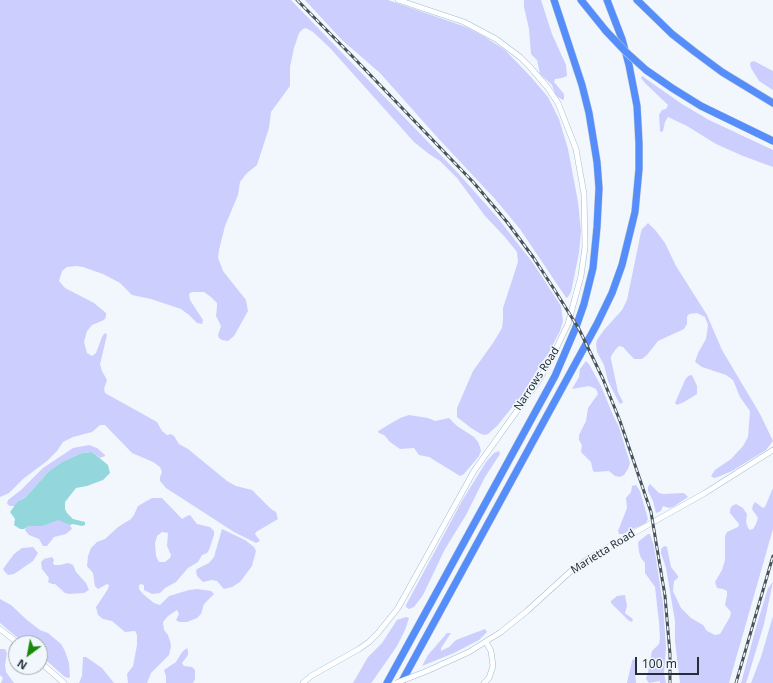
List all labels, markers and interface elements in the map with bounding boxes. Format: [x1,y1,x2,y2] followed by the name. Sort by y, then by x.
[512,345,562,413] street label: Narrows Road
[568,527,638,577] street label: Marietta Road
[8,635,48,675] north arrow
[637,649,701,675] scale bar
[642,655,677,672] text: 100 m
[14,656,30,673] text: N

